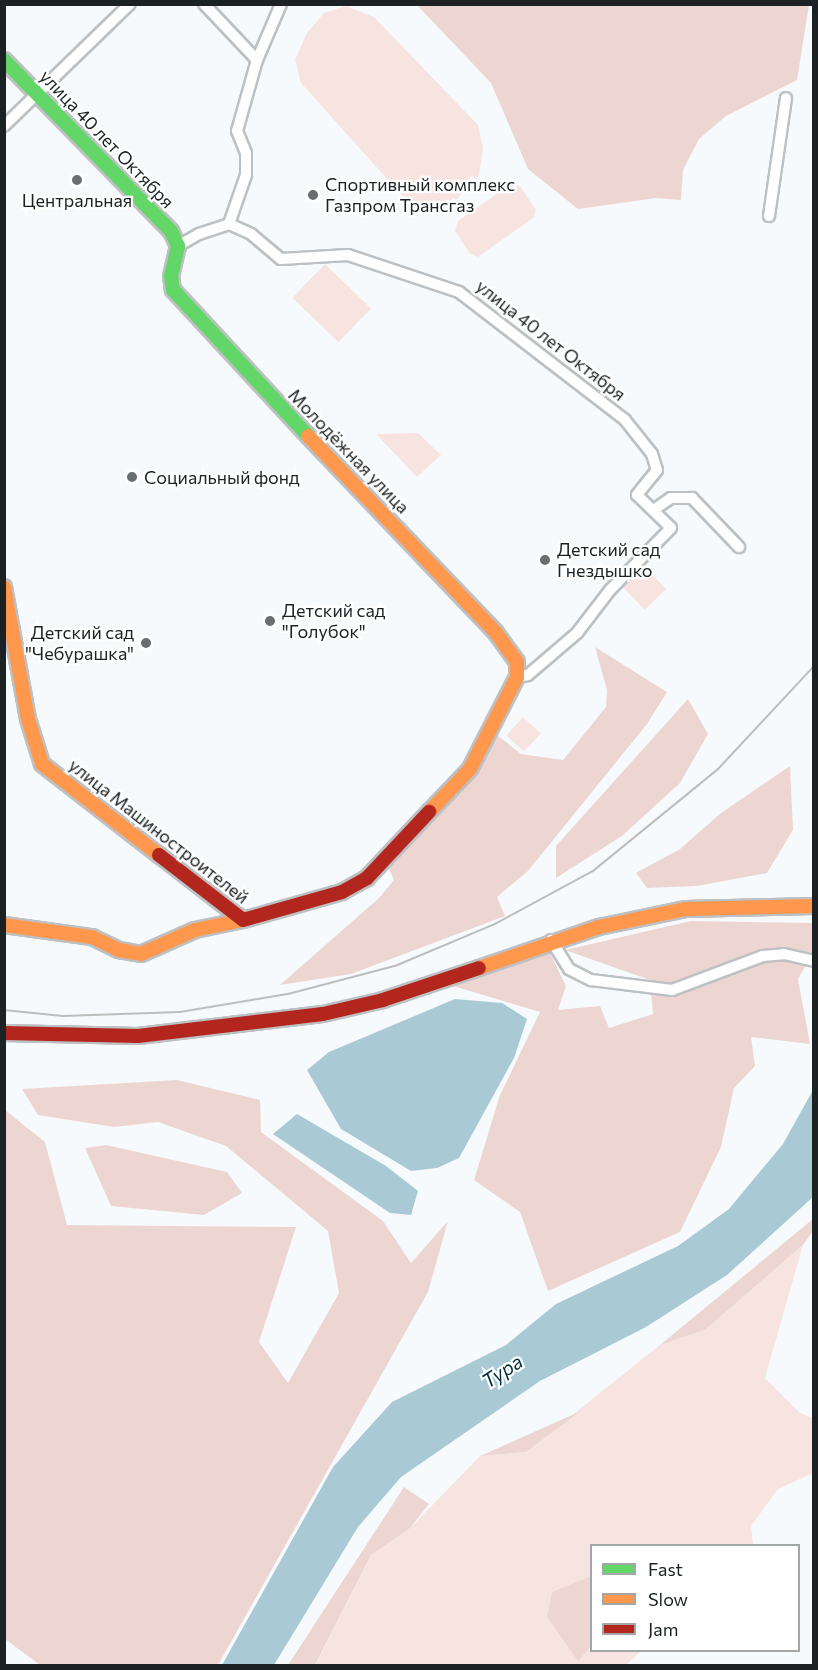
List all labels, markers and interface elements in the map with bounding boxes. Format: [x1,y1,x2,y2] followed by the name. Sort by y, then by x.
[35,65,179,213] street label: улица 40 лет Октября
[70,173,84,187] marker: Центральная
[325,174,515,216] place label: Спортивный комплекс Газпром Трансгаз
[306,188,320,202] marker: Спортивный комплекс Газпром Трансгаз
[22,189,132,211] place label: Центральная
[472,275,630,405] street label: улица 40 лет Октября
[284,384,414,518] street label: Молодёжная улица
[144,466,300,488] place label: Социальный фонд
[125,470,139,484] marker: Социальный фонд
[557,539,660,582] place label: Детский сад Гнездышко
[538,553,552,567] marker: Детский сад Гнездышко
[282,600,385,642] place label: Детский сад "Голубок"
[263,614,277,628] marker: Детский сад "Голубок"
[25,622,134,664] place label: Детский сад "Чебурашка"
[139,636,153,650] marker: Детский сад "Чебурашка"
[65,754,253,908] street label: улица Машиностроителей
[477,1349,527,1393] water label: Тура
[590,1544,800,1652] legend
[648,1558,683,1580] text: Fast
[648,1588,688,1610] text: Slow
[648,1618,678,1640] text: Jam

